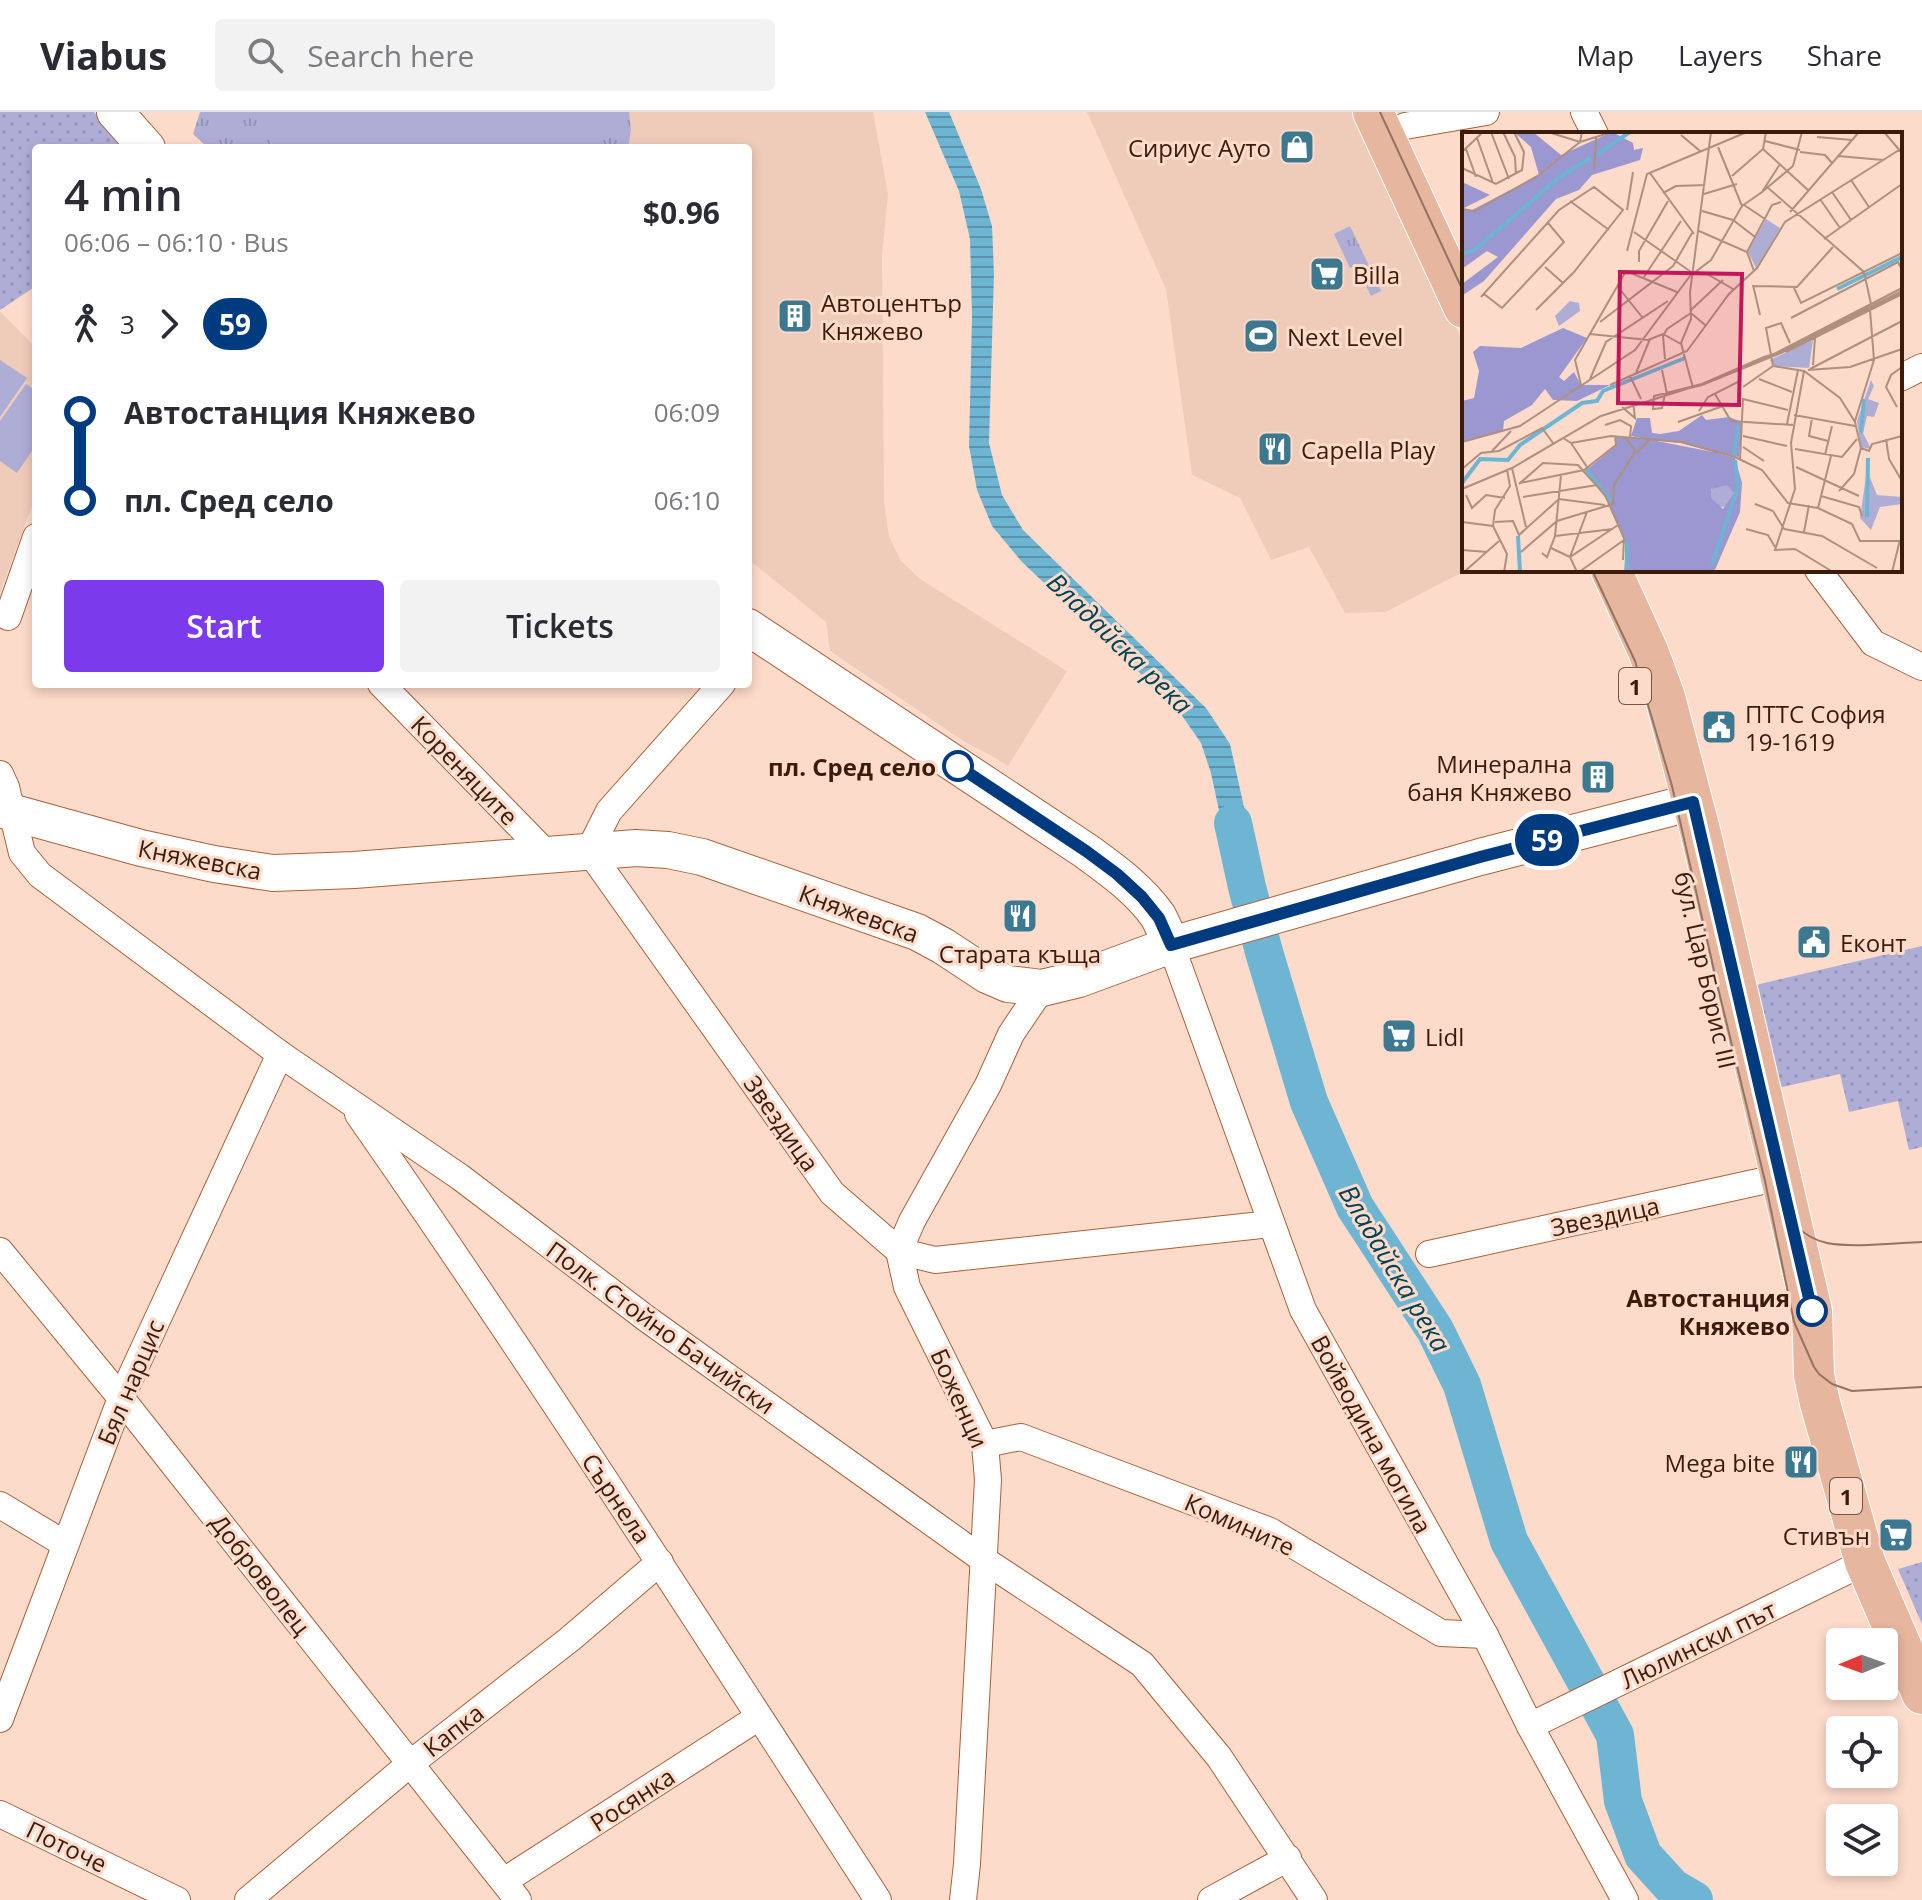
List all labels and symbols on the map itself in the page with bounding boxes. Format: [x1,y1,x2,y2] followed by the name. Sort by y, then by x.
[1278,128,1316,166] shop icon: Сириус Ауто
[1128,131,1271,164] place label: Сириус Ауто
[1462,132,1902,572] inset map
[1308,255,1346,293] supermarket icon: Billa
[1353,258,1400,291] place label: Billa
[821,286,962,347] place label: Автоцентър Княжево
[776,297,814,335] building icon: Автоцентър Княжево
[1242,317,1280,355] sports icon: Next Level
[1287,320,1403,353] place label: Next Level
[1256,430,1294,468] restaurant icon: Capella Play
[1301,433,1436,466] place label: Capella Play
[1039,564,1201,722] water label: Владайска река
[1619,668,1651,704] road number: 1
[1745,697,1886,758] place label: ПТТС София 19-1619
[404,708,526,832] street label: Кореняците
[1700,708,1738,746] public building icon: ПТТС София 19-1619
[1407,747,1572,808] place label: Минерална баня Княжево
[768,750,936,783] place label: пл. Сред село
[943,751,973,781] marker: пл. Сред село
[1579,758,1617,796] building icon: Минерална баня Княжево
[1511,814,1583,866] line badge: 59
[135,831,265,887] street label: Княжевска
[1667,868,1745,1072] street label: бул. Цар Борис III
[795,876,923,950] street label: Княжевска
[1001,897,1039,935] restaurant icon: Старата къща
[1795,923,1833,961] public building icon: Еконт
[1840,926,1907,959] place label: Еконт
[939,937,1101,970] place label: Старата къща
[1380,1017,1418,1055] supermarket icon: Lidl
[1425,1020,1464,1053] place label: Lidl
[737,1068,827,1178] street label: Звездица
[1331,1178,1459,1359] water label: Владайска река
[1548,1188,1662,1244] street label: Звездица
[540,1233,782,1421] street label: Полк. Стойно Бачийски
[1626,1281,1790,1342] place label: Автостанция Княжево
[1797,1296,1827,1326] marker: Автостанция Княжево
[89,1314,171,1450] street label: Бял нарцис
[1304,1329,1440,1539] street label: Войводина могила
[923,1343,997,1453] street label: Боженци
[1782,1443,1820,1481] restaurant icon: Mega bite
[575,1446,659,1550] street label: Сърнела
[1665,1446,1775,1479] place label: Mega bite
[1830,1478,1862,1514] road number: 1
[1180,1485,1300,1563] street label: Комините
[203,1507,319,1641] street label: Доброволец
[1877,1516,1915,1554] supermarket icon: Стивън
[1783,1519,1870,1552] place label: Стивън
[1615,1592,1781,1696] street label: Люлински път
[1826,1628,1898,1700] north arrow
[416,1696,490,1764] street label: Капка
[583,1759,681,1839] street label: Росянка
[21,1812,113,1880] street label: Поточе

